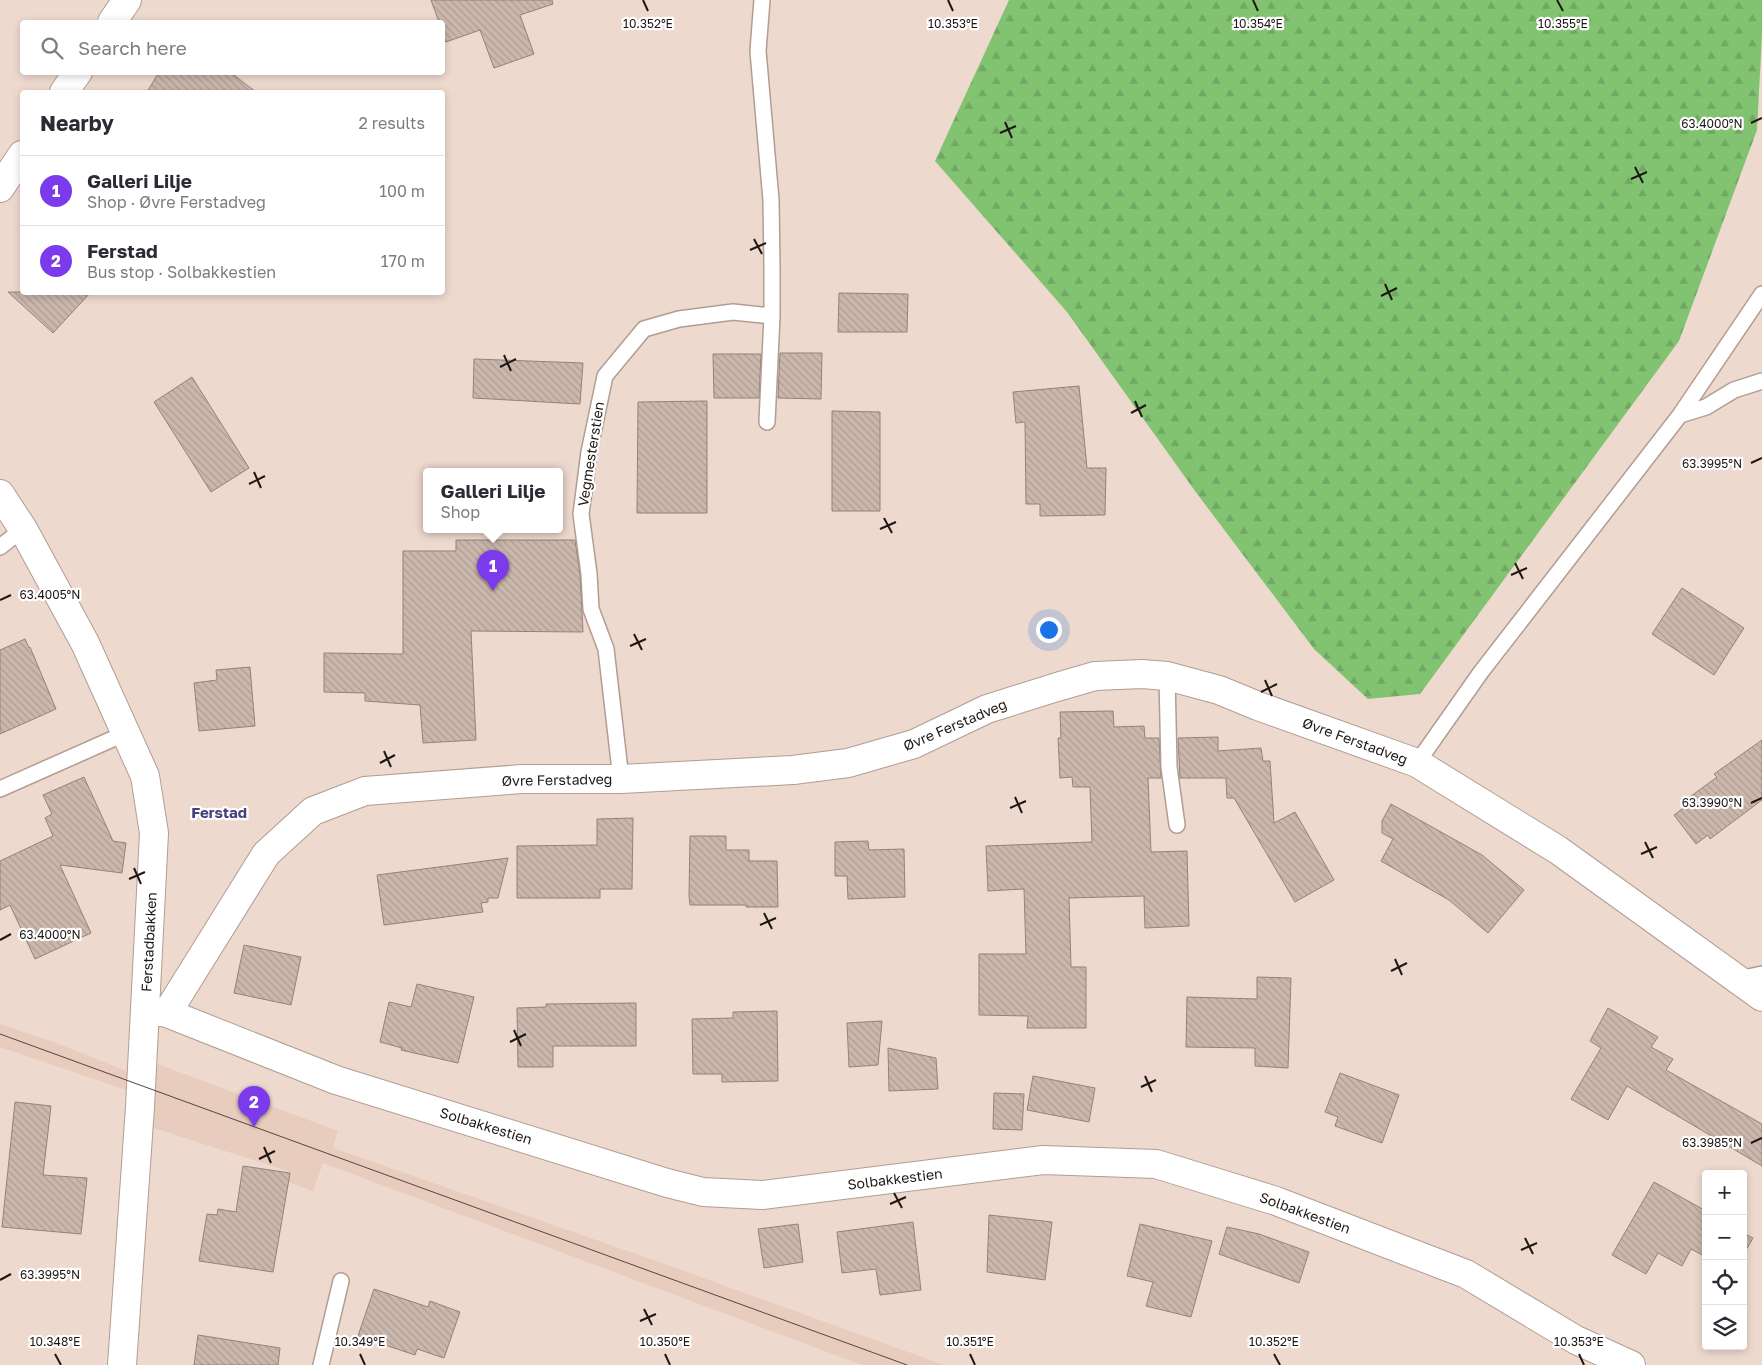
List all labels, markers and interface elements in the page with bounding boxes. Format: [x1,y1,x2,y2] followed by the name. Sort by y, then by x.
[623,16,673,31] text: 10.352°E
[928,16,978,31] text: 10.353°E
[1233,16,1283,31] text: 10.354°E
[1538,16,1588,31] text: 10.355°E
[20,20,445,75] search box
[38,34,66,62] icon: search
[78,36,187,59] text: Search here
[40,110,114,136] text: Nearby
[359,113,425,133] text: 2 results
[1681,116,1743,131] text: 63.4000°N
[87,169,192,192] text: Galleri Lilje
[52,181,60,201] text: 1
[379,181,425,201] text: 100 m
[87,192,266,212] text: Shop · Øvre Ferstadveg
[87,239,158,262] text: Ferstad
[51,251,61,271] text: 2
[381,251,425,271] text: 170 m
[87,262,276,282] text: Bus stop · Solbakkestien
[574,400,607,508] street label: Vegmesterstien
[1682,456,1742,471] text: 63.3995°N
[423,468,563,533] popup
[440,479,546,502] text: Galleri Lilje
[440,502,480,522] text: Shop
[477,550,509,591] pin: 1
[20,587,80,602] text: 63.4005°N
[1036,617,1062,643] your location
[901,695,1009,754] street label: Øvre Ferstadveg
[1300,714,1410,767] street label: Øvre Ferstadveg
[501,770,613,789] street label: Øvre Ferstadveg
[1682,795,1742,810] text: 63.3990°N
[191,803,247,821] district label: Ferstad
[137,892,160,992] street label: Ferstadbakken
[19,927,81,942] text: 63.4000°N
[238,1086,270,1127] pin: 2
[438,1103,534,1148] street label: Solbakkestien
[1682,1135,1742,1150] text: 63.3985°N
[846,1164,943,1193] street label: Solbakkestien
[1702,1170,1747,1350] map controls
[1702,1170,1747,1215] button: +
[1257,1188,1353,1237] street label: Solbakkestien
[1702,1215,1747,1260] button: −
[1702,1260,1747,1305] button: locate
[20,1267,80,1282] text: 63.3995°N
[1702,1305,1747,1350] button: layers
[30,1334,80,1349] text: 10.348°E
[335,1334,385,1349] text: 10.349°E
[640,1334,690,1349] text: 10.350°E
[946,1334,994,1349] text: 10.351°E
[1249,1334,1299,1349] text: 10.352°E
[1554,1334,1604,1349] text: 10.353°E

